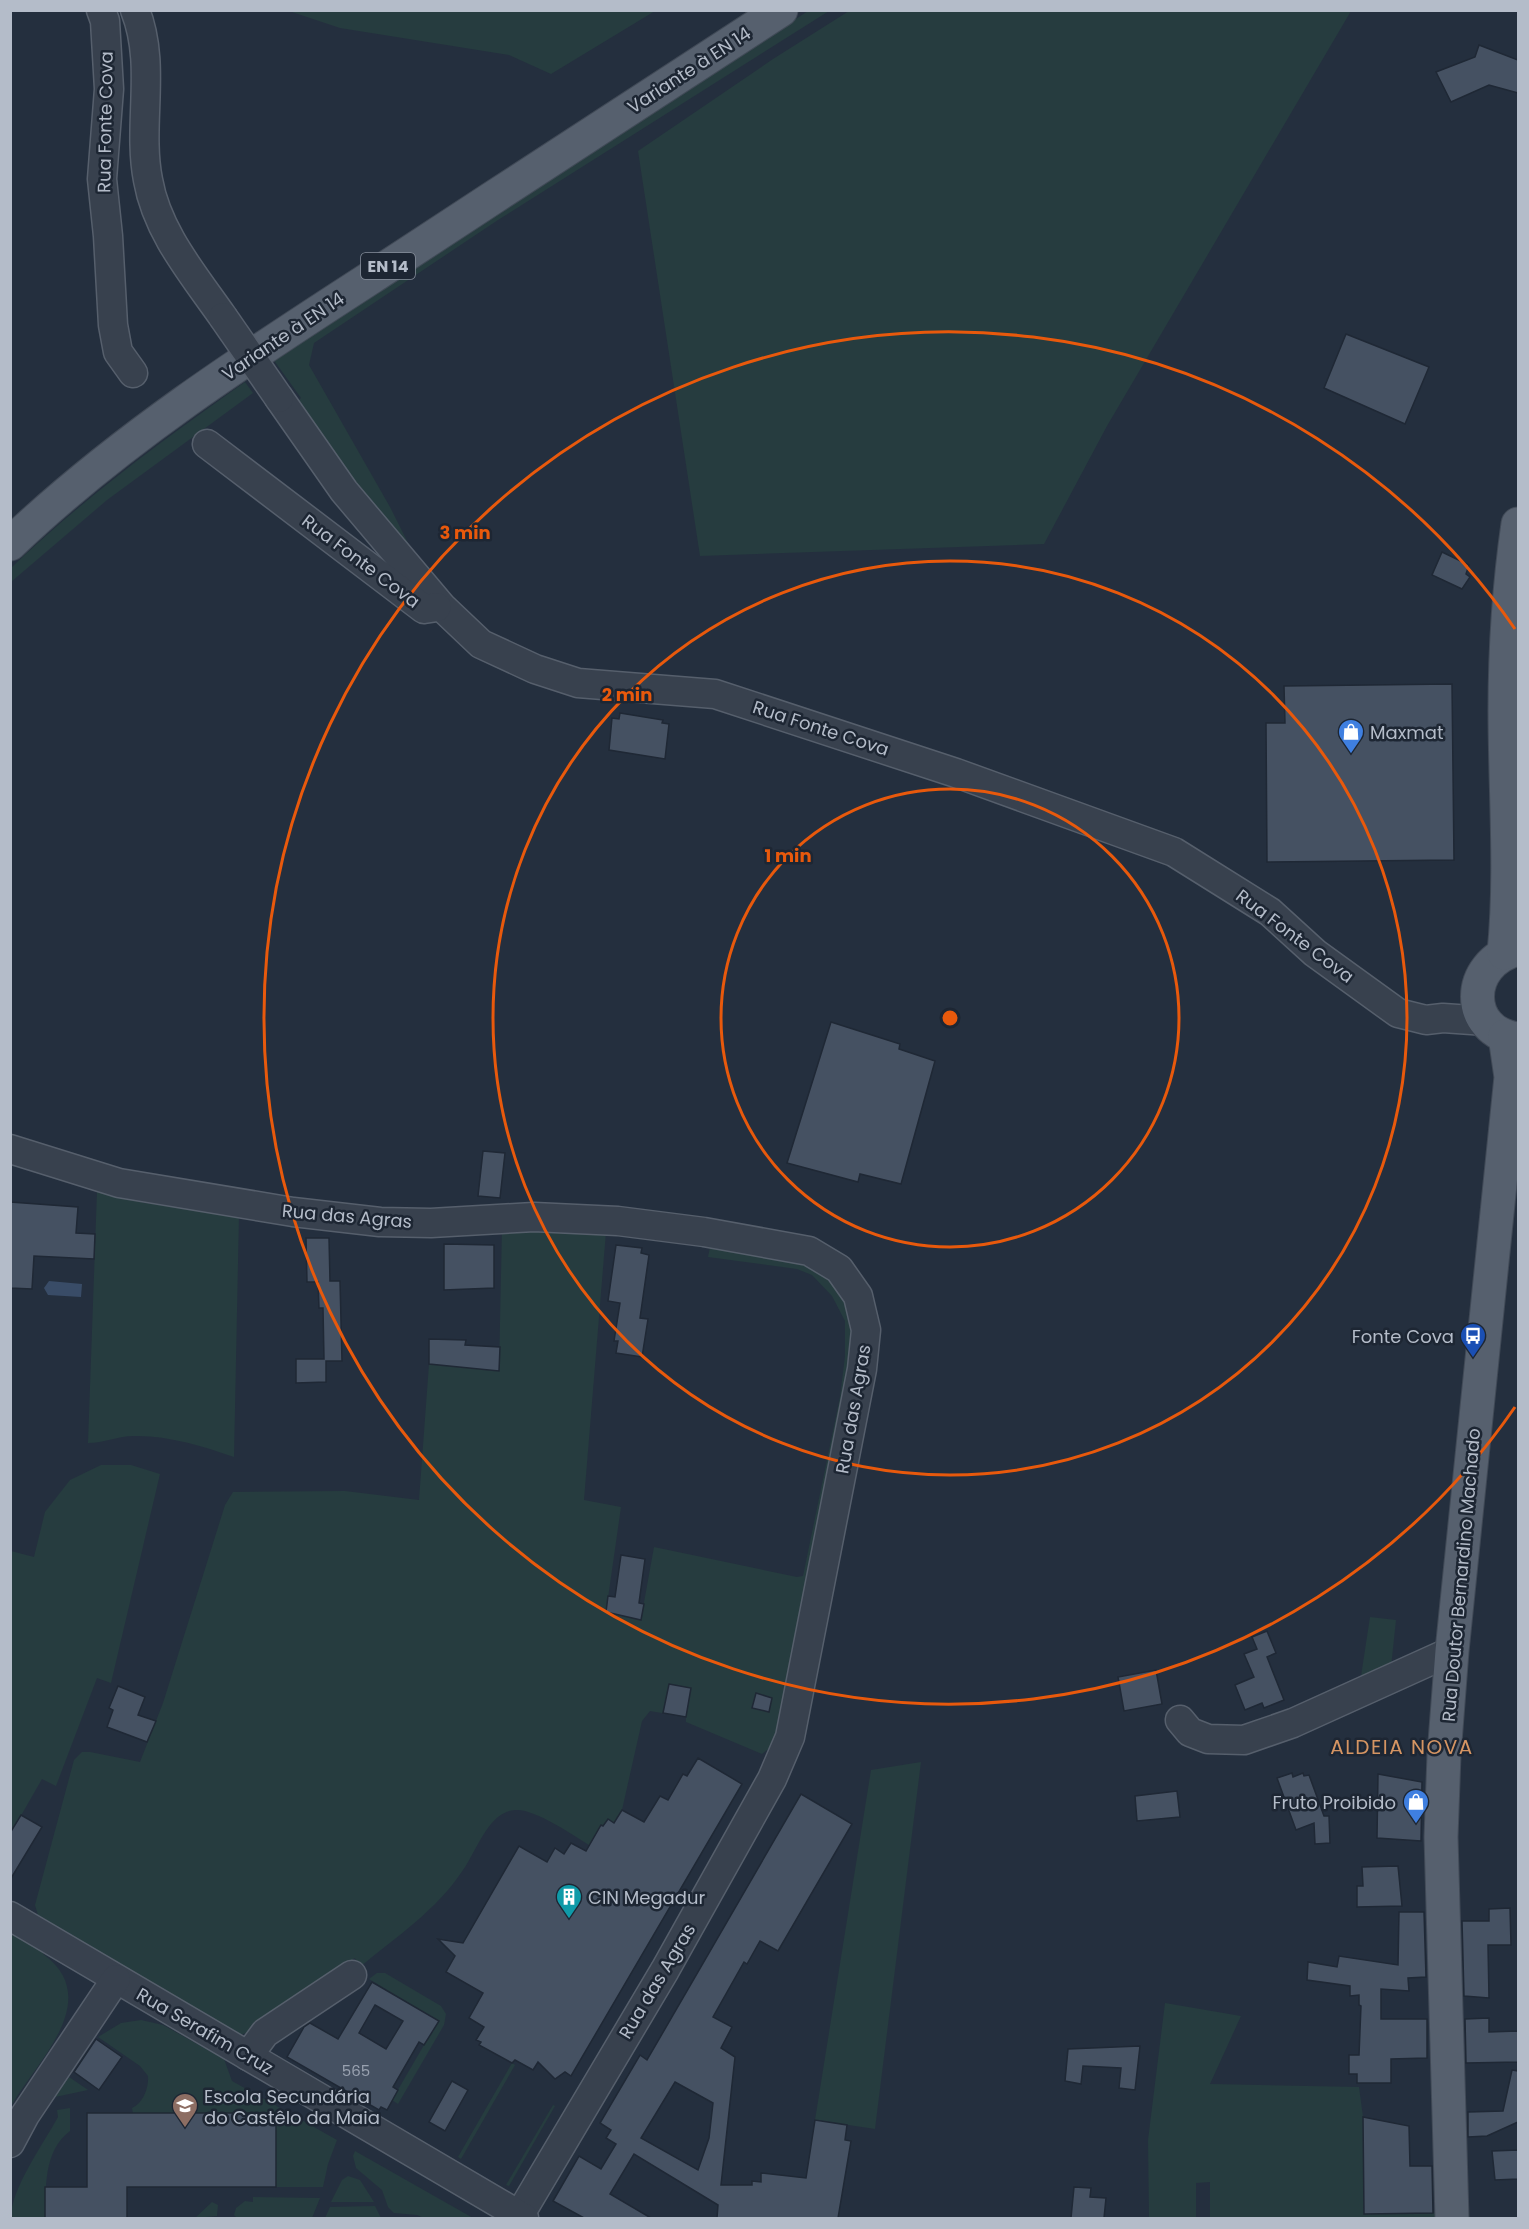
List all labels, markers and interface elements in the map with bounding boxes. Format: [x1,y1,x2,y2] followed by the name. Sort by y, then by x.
[622,21,756,119] street label: Variante à EN 14
[91,51,119,193] street label: Rua Fonte Cova
[361,253,415,279] road number: EN 14
[217,286,349,386] street label: Variante à EN 14
[297,508,425,614] street label: Rua Fonte Cova
[439,520,491,545] text: 3 min
[602,682,652,707] text: 2 min
[750,694,892,762] street label: Rua Fonte Cova
[1336,717,1366,755] shop icon: Maxmat
[1370,720,1444,745] place label: Maxmat
[764,843,812,868] text: 1 min
[1231,883,1359,989] street label: Rua Fonte Cova
[940,1008,960,1028] centre of rings
[281,1198,413,1234] street label: Rua das Agras
[1458,1321,1488,1359] bus stop icon: Fonte Cova
[1352,1324,1454,1349] place label: Fonte Cova
[829,1343,877,1475] street label: Rua das Agras
[1436,1427,1486,1723] street label: Rua Doutor Bernardino Machado
[1330,1733,1474,1761] district label: ALDEIA NOVA
[1401,1787,1431,1825] shop icon: Fruto Proibido
[1272,1790,1396,1815] place label: Fruto Proibido
[554,1882,584,1920] building icon: CIN Megadur
[588,1885,705,1910] place label: CIN Megadur
[613,1919,701,2043] street label: Rua das Agras
[132,1982,278,2080] street label: Rua Serafim Cruz
[342,2060,370,2081] house number: 565
[204,2084,380,2130] place label: Escola Secundária do Castêlo da Maia
[170,2091,200,2129] school or university icon: Escola Secundária do Castêlo da Maia

